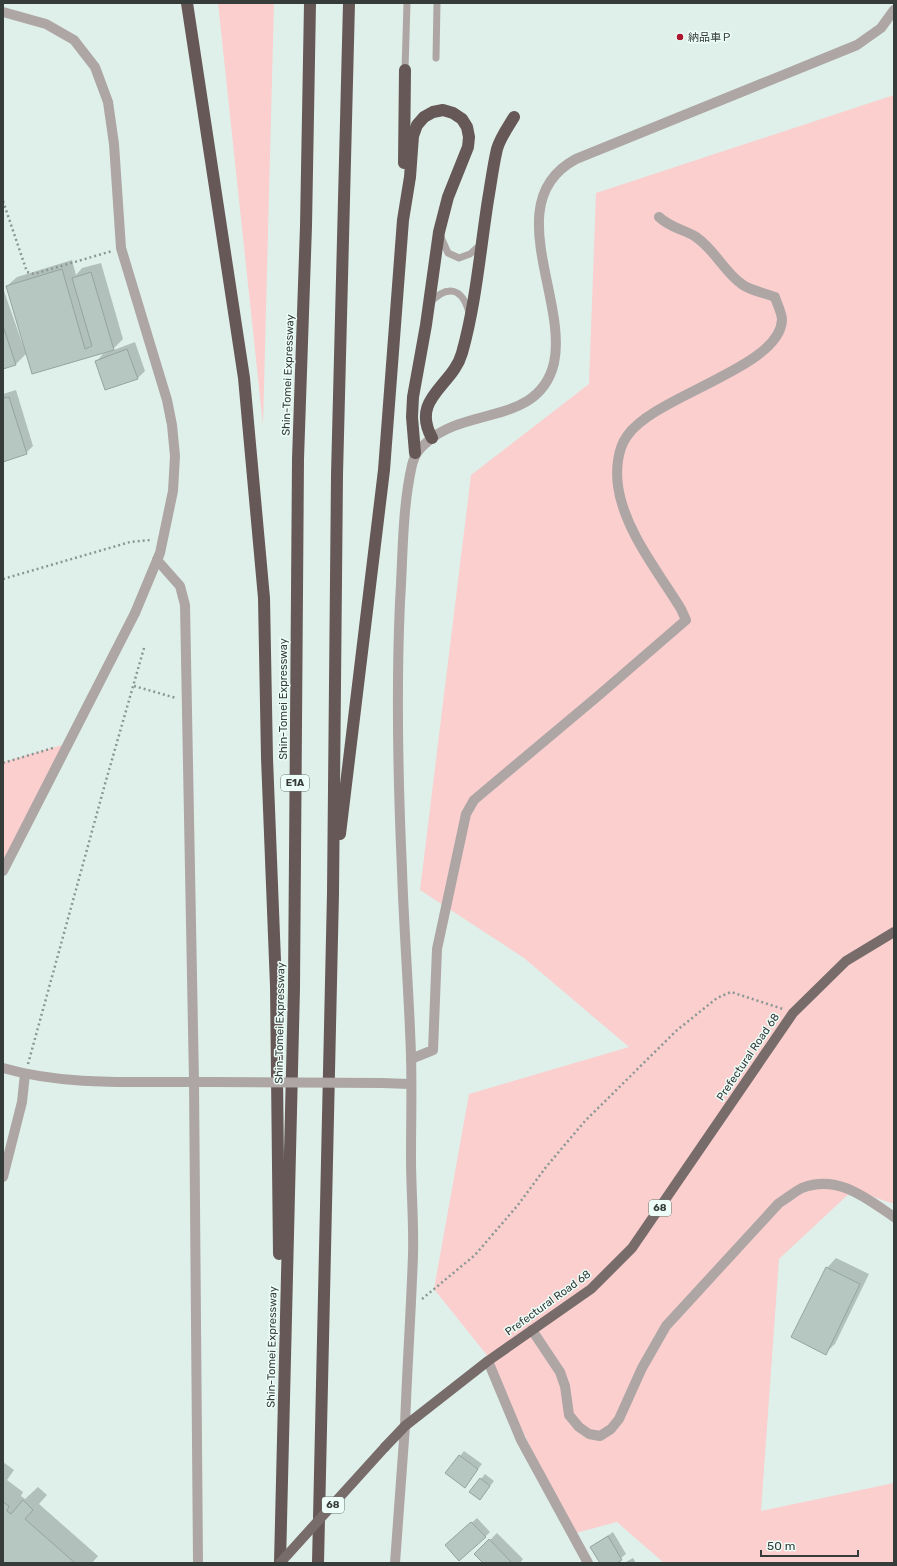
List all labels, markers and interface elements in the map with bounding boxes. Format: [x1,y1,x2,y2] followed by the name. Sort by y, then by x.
[688,31,732,44] place label: 納品車Ｐ
[675,32,685,42] marker: 納品車Ｐ
[279,314,297,436] street label: Shin-Tomei Expressway
[277,638,290,760] street label: Shin-Tomei Expressway
[281,775,309,791] road number: E1A
[272,962,288,1084] street label: Shin-Tomei Expressway
[714,1011,782,1103] street label: Prefectural Road 68
[649,1200,671,1216] road number: 68
[503,1268,593,1338] street label: Prefectural Road 68
[264,1286,280,1408] street label: Shin-Tomei Expressway
[322,1497,344,1513] road number: 68
[761,1532,858,1558] scale bar
[767,1539,795,1553] text: 50 m

